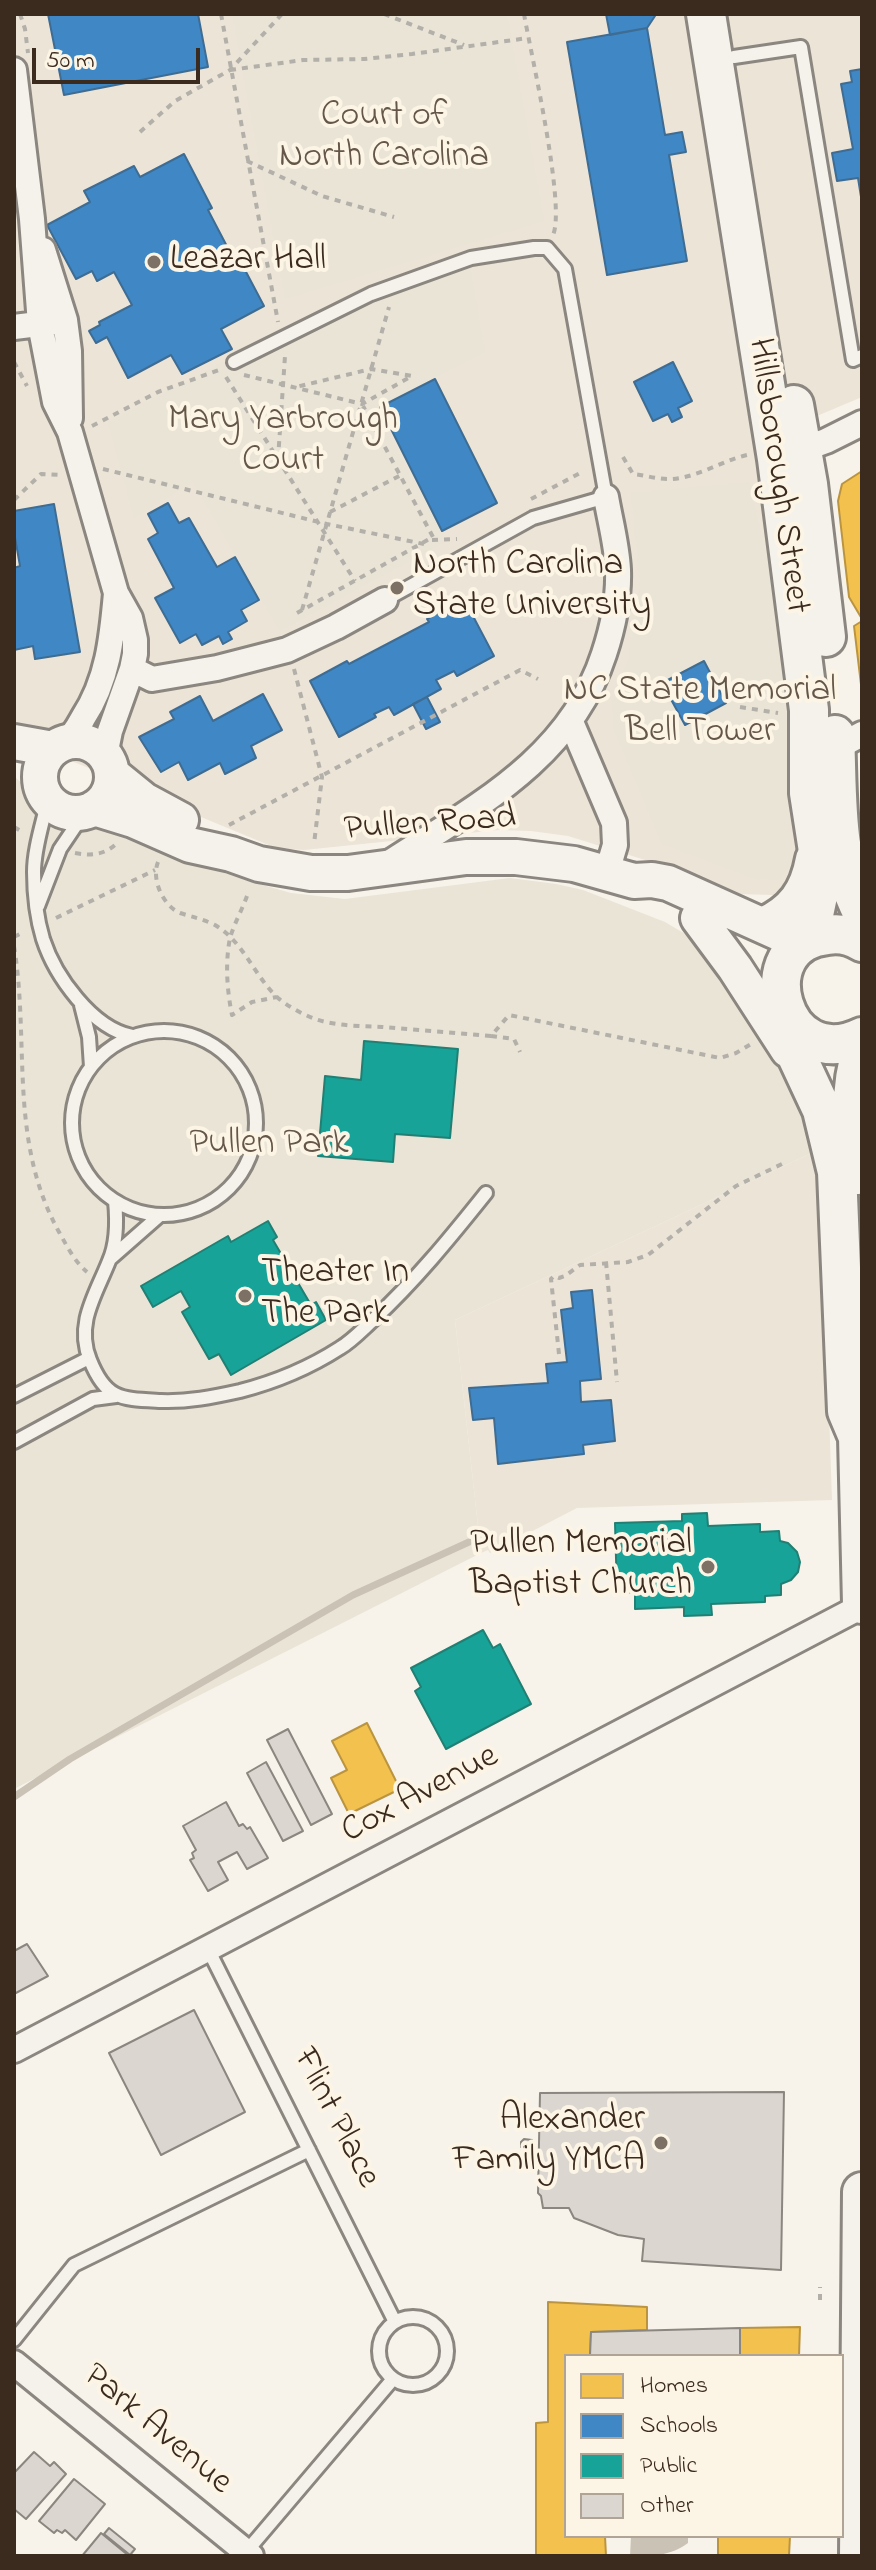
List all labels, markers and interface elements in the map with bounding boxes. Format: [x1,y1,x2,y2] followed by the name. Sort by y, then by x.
[36,32,204,82] scale bar
[46,44,95,79] text: 50 m
[279,96,489,181] park label: Court of North Carolina
[170,240,326,284] place label: Leazar Hall
[145,253,163,271] marker: Leazar Hall
[735,336,817,616] street label: Hillsborough Street
[168,400,398,485] park label: Mary Yarbrough Court
[413,545,651,630] place label: North Carolina State University
[388,579,406,597] marker: North Carolina State University
[564,671,836,756] park label: NC State Memorial Bell Tower
[342,798,518,854] street label: Pullen Road
[189,1124,349,1168] park label: Pullen Park
[261,1253,409,1338] place label: Theater In The Park
[236,1287,254,1305] marker: Theater In The Park
[469,1524,692,1609] place label: Pullen Memorial Baptist Church
[699,1558,717,1576] marker: Pullen Memorial Baptist Church
[335,1737,507,1855] street label: Cox Avenue
[280,2042,388,2196] street label: Flint Place
[452,2100,645,2185] place label: Alexander Family YMCA
[652,2134,670,2152] marker: Alexander Family YMCA
[564,2354,844,2538] legend
[73,2356,239,2506] street label: Park Avenue
[640,2369,708,2404] text: Homes
[640,2409,718,2444] text: Schools
[640,2449,697,2484] text: Public
[640,2489,693,2524] text: Other

